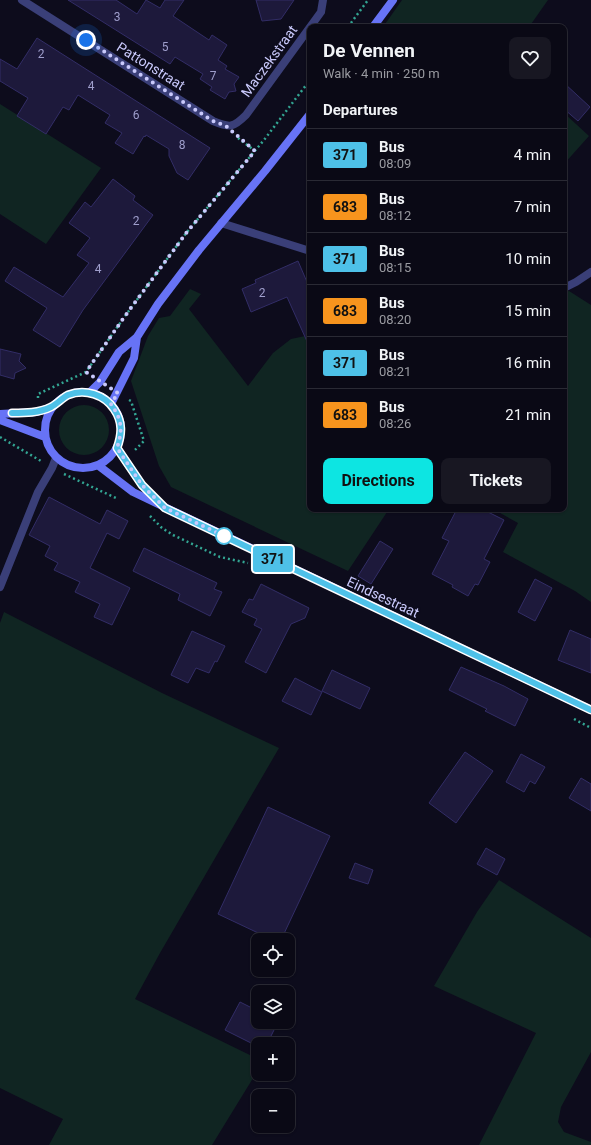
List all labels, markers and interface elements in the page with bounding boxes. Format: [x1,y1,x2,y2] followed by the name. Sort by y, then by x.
[114,10,120,24] house number: 3
[238,22,301,100] street label: Maczekstraat
[76,30,96,50] your location
[509,37,551,79] button: heart
[114,39,188,93] street label: Pattonstraat
[323,39,415,62] text: De Vennen
[162,40,169,54] house number: 5
[38,47,45,61] house number: 2
[323,66,440,81] text: Walk · 4 min · 250 m
[210,69,217,83] house number: 7
[88,79,95,93] house number: 4
[323,101,398,119] text: Departures
[133,108,140,122] house number: 6
[179,138,186,152] house number: 8
[379,138,405,156] text: Bus
[514,146,551,164] text: 4 min
[333,147,357,163] text: 371
[379,156,411,171] text: 08:09
[379,190,405,208] text: Bus
[514,198,551,216] text: 7 min
[333,199,357,215] text: 683
[379,208,411,223] text: 08:12
[133,214,140,228] house number: 2
[379,242,405,260] text: Bus
[505,250,551,268] text: 10 min
[333,251,357,267] text: 371
[379,260,411,275] text: 08:15
[95,262,102,276] house number: 4
[259,286,266,300] house number: 2
[379,294,405,312] text: Bus
[505,302,551,320] text: 15 min
[333,303,357,319] text: 683
[379,312,411,327] text: 08:20
[379,346,405,364] text: Bus
[505,354,551,372] text: 16 min
[333,355,357,371] text: 371
[379,364,411,379] text: 08:21
[379,398,405,416] text: Bus
[505,406,551,424] text: 21 min
[333,407,357,423] text: 683
[379,416,411,431] text: 08:26
[323,458,433,504] button: Directions
[441,458,551,504] button: Tickets
[215,527,233,545] unlabelled marker
[250,546,296,572] line badge: 371
[261,551,285,567] text: 371
[344,573,422,621] street label: Eindsestraat
[251,933,295,1133] map controls
[251,933,295,977] button: locate
[251,985,295,1029] button: layers
[251,1037,295,1081] button: +
[251,1089,295,1133] button: −

